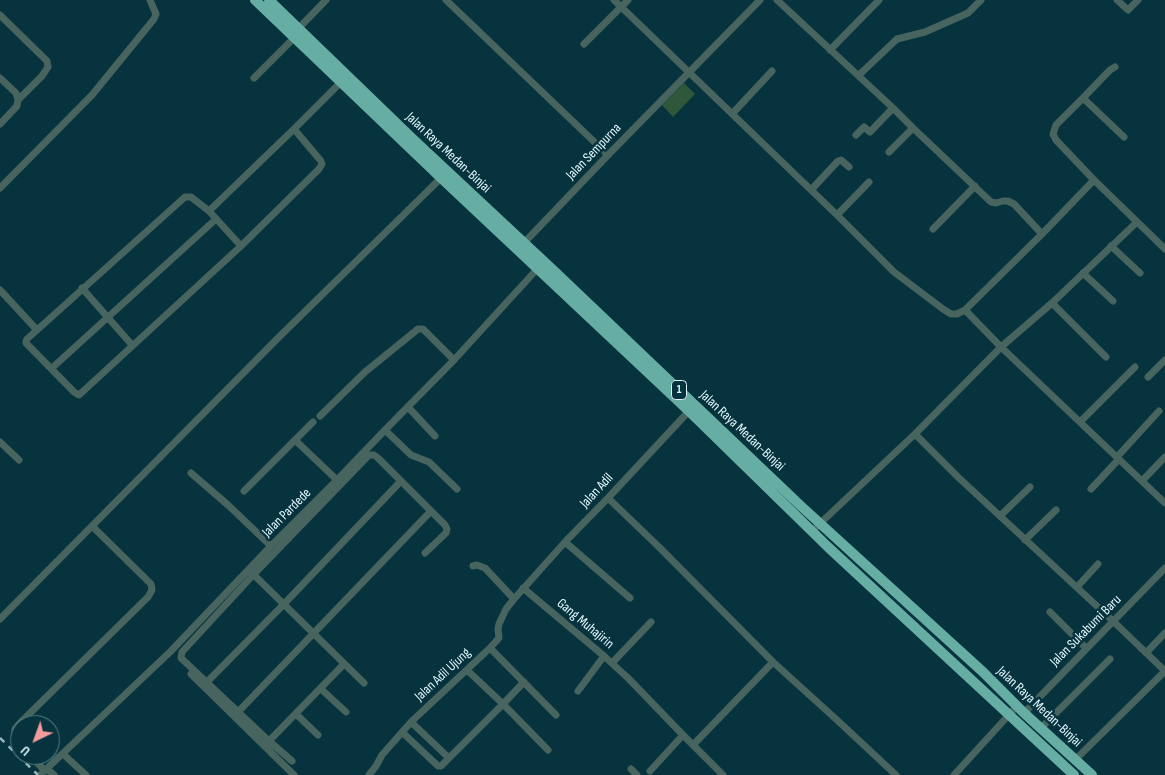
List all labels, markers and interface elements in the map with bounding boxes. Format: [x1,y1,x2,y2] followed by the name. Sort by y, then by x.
[402,109,494,197] street label: Jalan Raya Medan-Binjai
[563,120,625,184] street label: Jalan Sempurna
[672,380,686,400] road number: 1
[696,387,788,475] street label: Jalan Raya Medan-Binjai
[577,470,617,512] street label: Jalan Adil
[259,485,315,541] street label: Jalan Pardede
[1047,592,1125,670] street label: Jalan Sukabumi Baru
[553,595,617,653] street label: Gang Muhajirin
[412,645,474,705] street label: Jalan Adil Ujung
[993,663,1085,751] street label: Jalan Raya Medan-Binjai
[10,715,60,765] north arrow
[17,742,34,760] text: U

